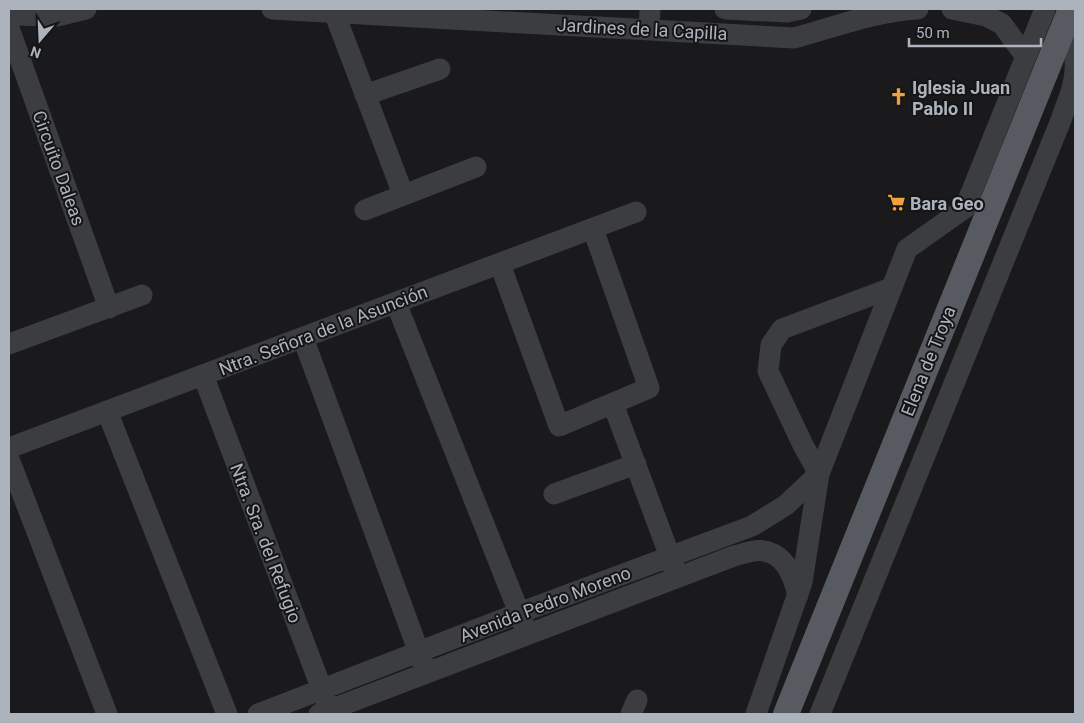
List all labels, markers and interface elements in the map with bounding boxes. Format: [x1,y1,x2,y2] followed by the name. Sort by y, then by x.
[556,14,728,44] street label: Jardines de la Capilla
[15,15,65,65] north arrow
[909,15,1042,47] scale bar
[916,24,950,42] text: 50 m
[28,43,43,61] text: N
[912,77,1010,119] place label: Iglesia Juan Pablo II
[888,87,908,107] church icon: Iglesia Juan Pablo II
[28,108,90,228] street label: Circuito Daleas
[886,193,906,213] supermarket icon: Bara Geo
[910,193,984,214] place label: Bara Geo
[216,280,430,380] street label: Ntra. Señora de la Asunción
[896,303,960,419] street label: Elena de Troya
[226,460,306,626] street label: Ntra. Sra. del Refugio
[457,562,633,646] street label: Avenida Pedro Moreno

